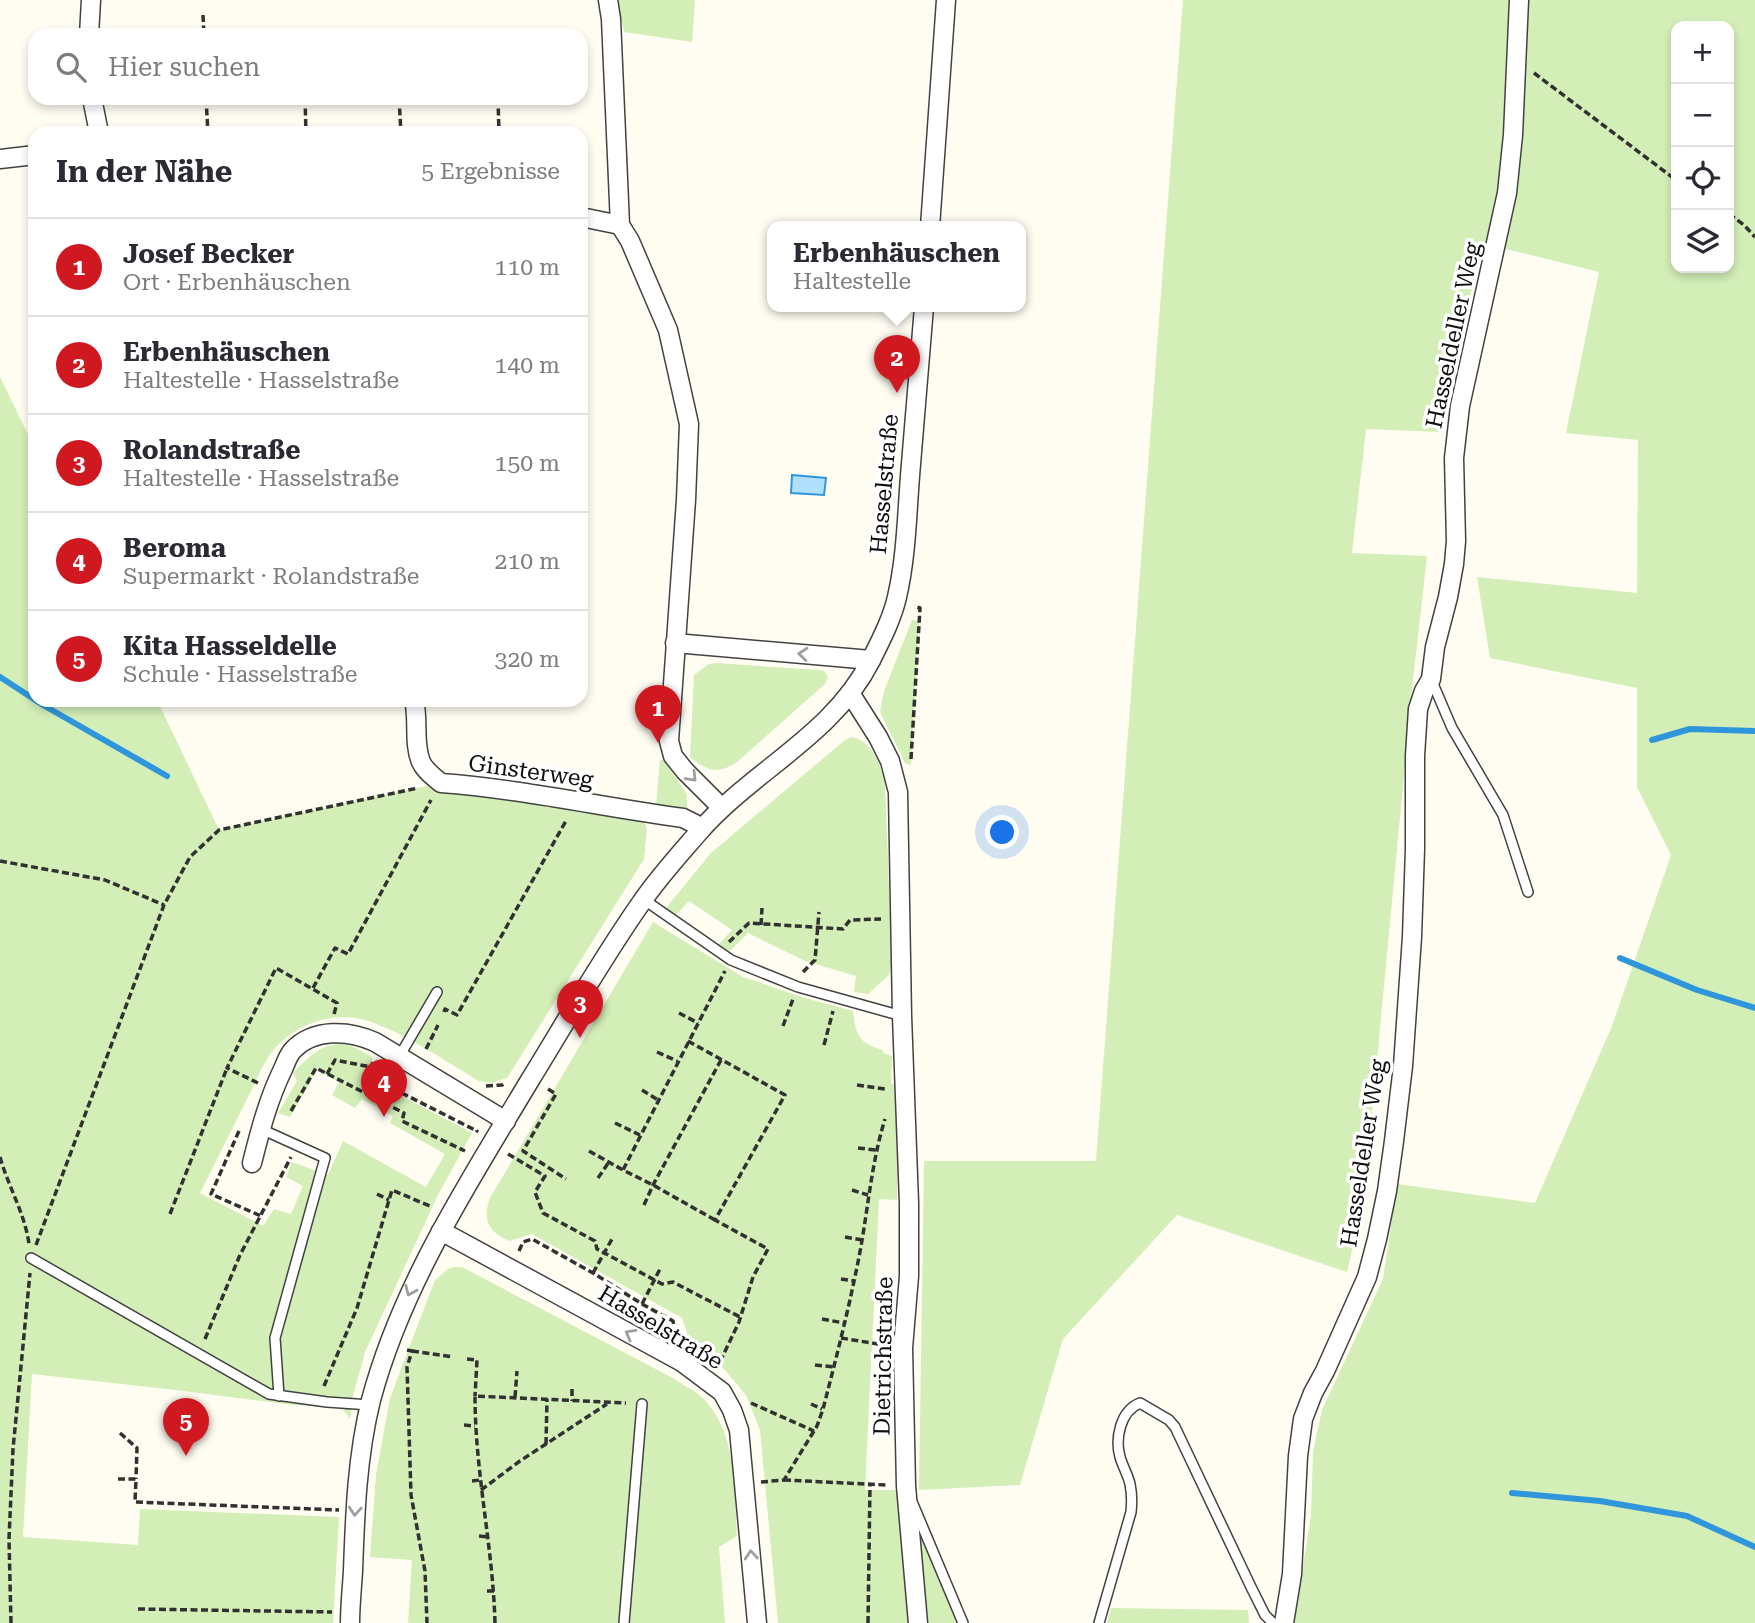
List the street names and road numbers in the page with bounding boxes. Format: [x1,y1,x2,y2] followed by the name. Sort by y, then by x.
[1421,240,1486,431] street label: Hasseldeller Weg
[865,413,904,555] street label: Hasselstraße
[467,749,595,794] street label: Ginsterweg
[1335,1057,1392,1249] street label: Hasseldeller Weg
[869,1276,898,1436] street label: Dietrichstraße
[593,1280,728,1375] street label: Hasselstraße

